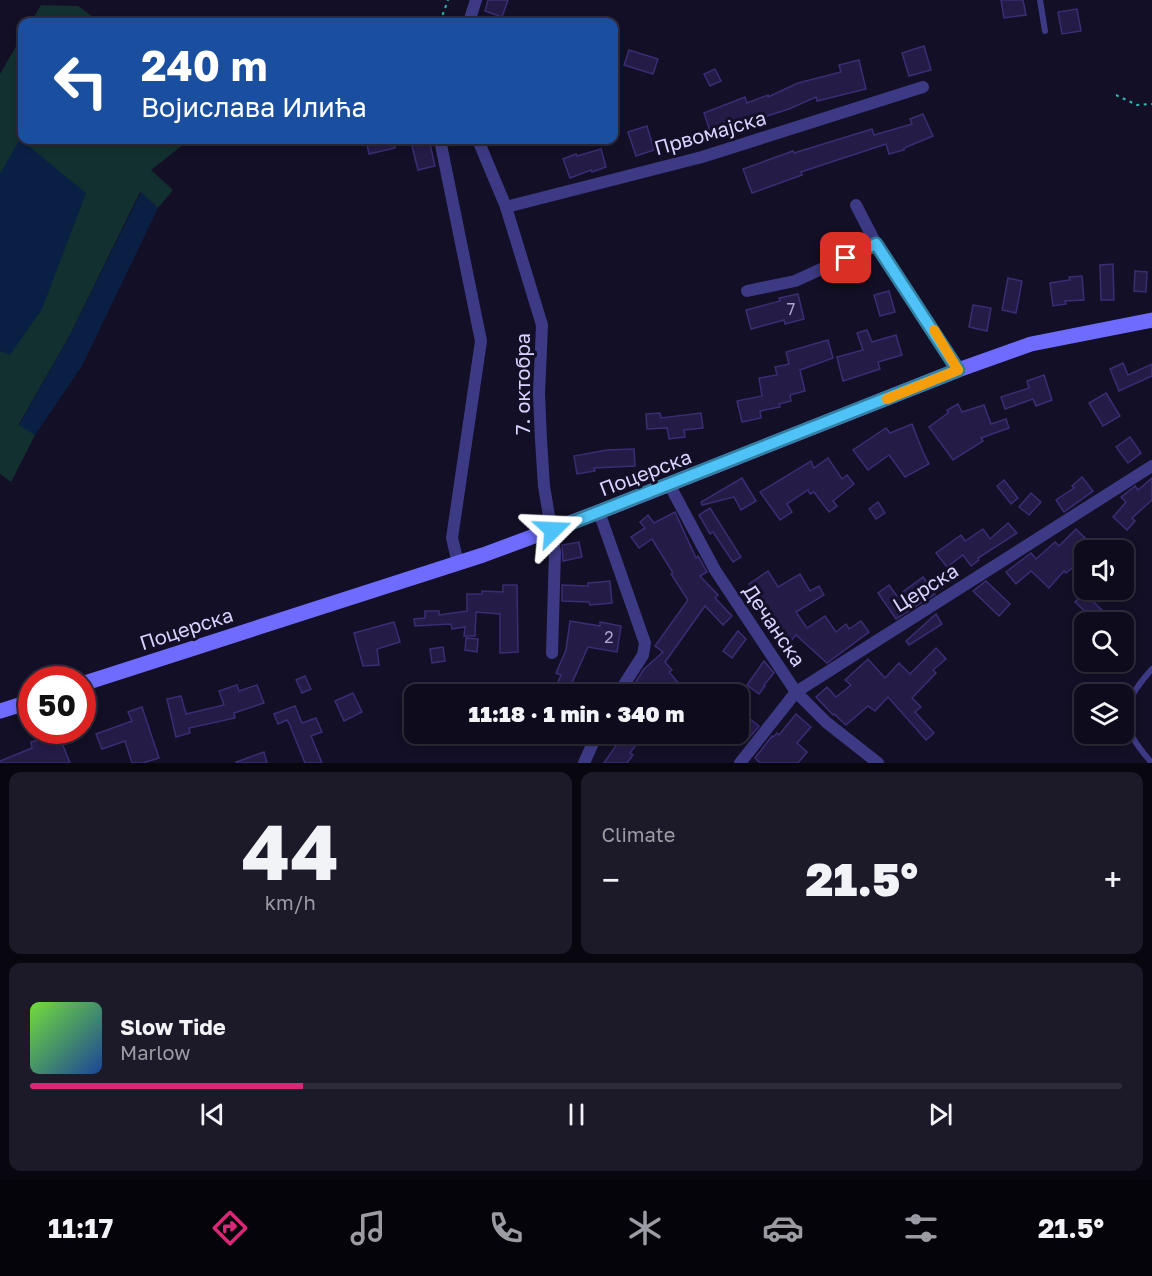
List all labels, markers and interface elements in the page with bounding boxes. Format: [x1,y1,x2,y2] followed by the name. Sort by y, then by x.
[141,40,267,90] text: 240 m
[42,42,120,120] icon: left
[141,91,367,123] text: Војислава Илића
[651,105,769,159] street label: Првомајска
[820,232,871,283] pin
[829,241,862,274] icon: arrive
[787,299,795,319] house number: 7
[510,333,534,435] street label: 7. октобра
[596,443,694,501] street label: Поцерска
[521,498,585,562] position arrow
[1074,540,1134,744] map controls
[1074,540,1134,600] button: sound
[888,558,962,616] street label: Церска
[739,579,811,671] street label: Дечанска
[136,602,236,654] street label: Поцерска
[1074,612,1134,672] button: search
[604,627,614,647] house number: 2
[18,666,96,744] speed limit sign: 50
[1074,684,1134,744] button: layers
[469,700,684,727] text: 11:18 · 1 min · 340 m
[241,804,339,897] text: 44
[602,822,675,846] text: Climate
[806,852,918,906] text: 21.5°
[602,860,620,899] text: −
[1104,860,1122,899] text: +
[265,890,316,914] text: km/h
[120,1013,226,1040] text: Slow Tide
[120,1040,191,1064] text: Marlow
[196,1098,229,1131] icon: previous
[560,1098,593,1131] icon: pause
[924,1098,957,1131] icon: next
[209,1207,251,1249] icon: directions
[347,1207,389,1249] icon: music
[485,1207,527,1249] icon: phone
[624,1207,666,1249] icon: climate
[762,1207,804,1249] icon: car
[900,1207,942,1249] icon: filters
[48,1212,113,1244] text: 11:17
[1038,1212,1104,1244] text: 21.5°

